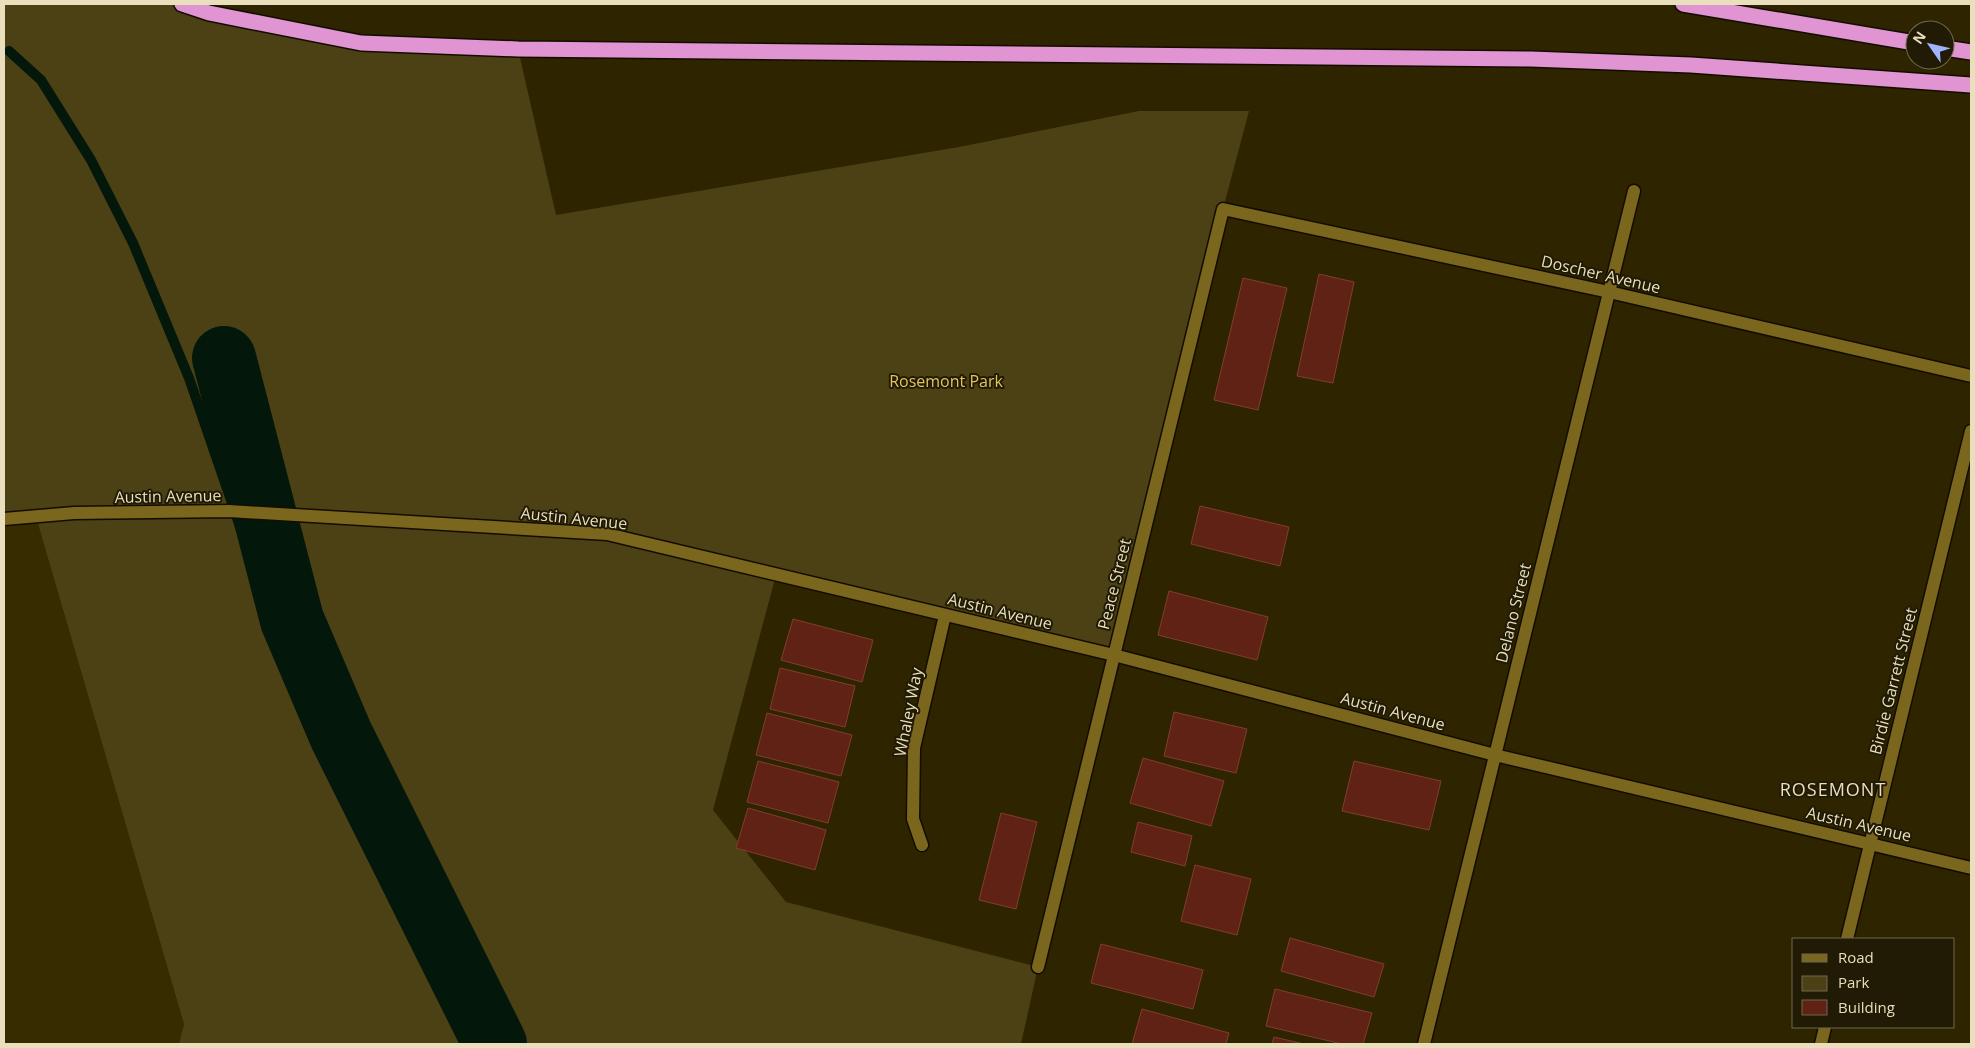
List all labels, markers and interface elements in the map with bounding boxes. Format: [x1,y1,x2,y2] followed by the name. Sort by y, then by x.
[1905,20,1955,70] north arrow
[1908,27,1930,47] text: N
[1539,250,1663,298] street label: Doscher Avenue
[889,370,1003,392] park label: Rosemont Park
[114,484,222,508] street label: Austin Avenue
[520,501,628,535] street label: Austin Avenue
[1092,536,1136,632] street label: Peace Street
[1490,561,1536,665] street label: Delano Street
[945,587,1055,635] street label: Austin Avenue
[1864,605,1922,757] street label: Birdie Garrett Street
[889,665,928,758] street label: Whaley Way
[1338,687,1448,735] street label: Austin Avenue
[1780,777,1886,801] district label: ROSEMONT
[1804,801,1914,847] street label: Austin Avenue
[1792,938,1955,1028] legend
[1838,947,1874,967] text: Road
[1838,972,1869,992] text: Park
[1838,997,1895,1017] text: Building

